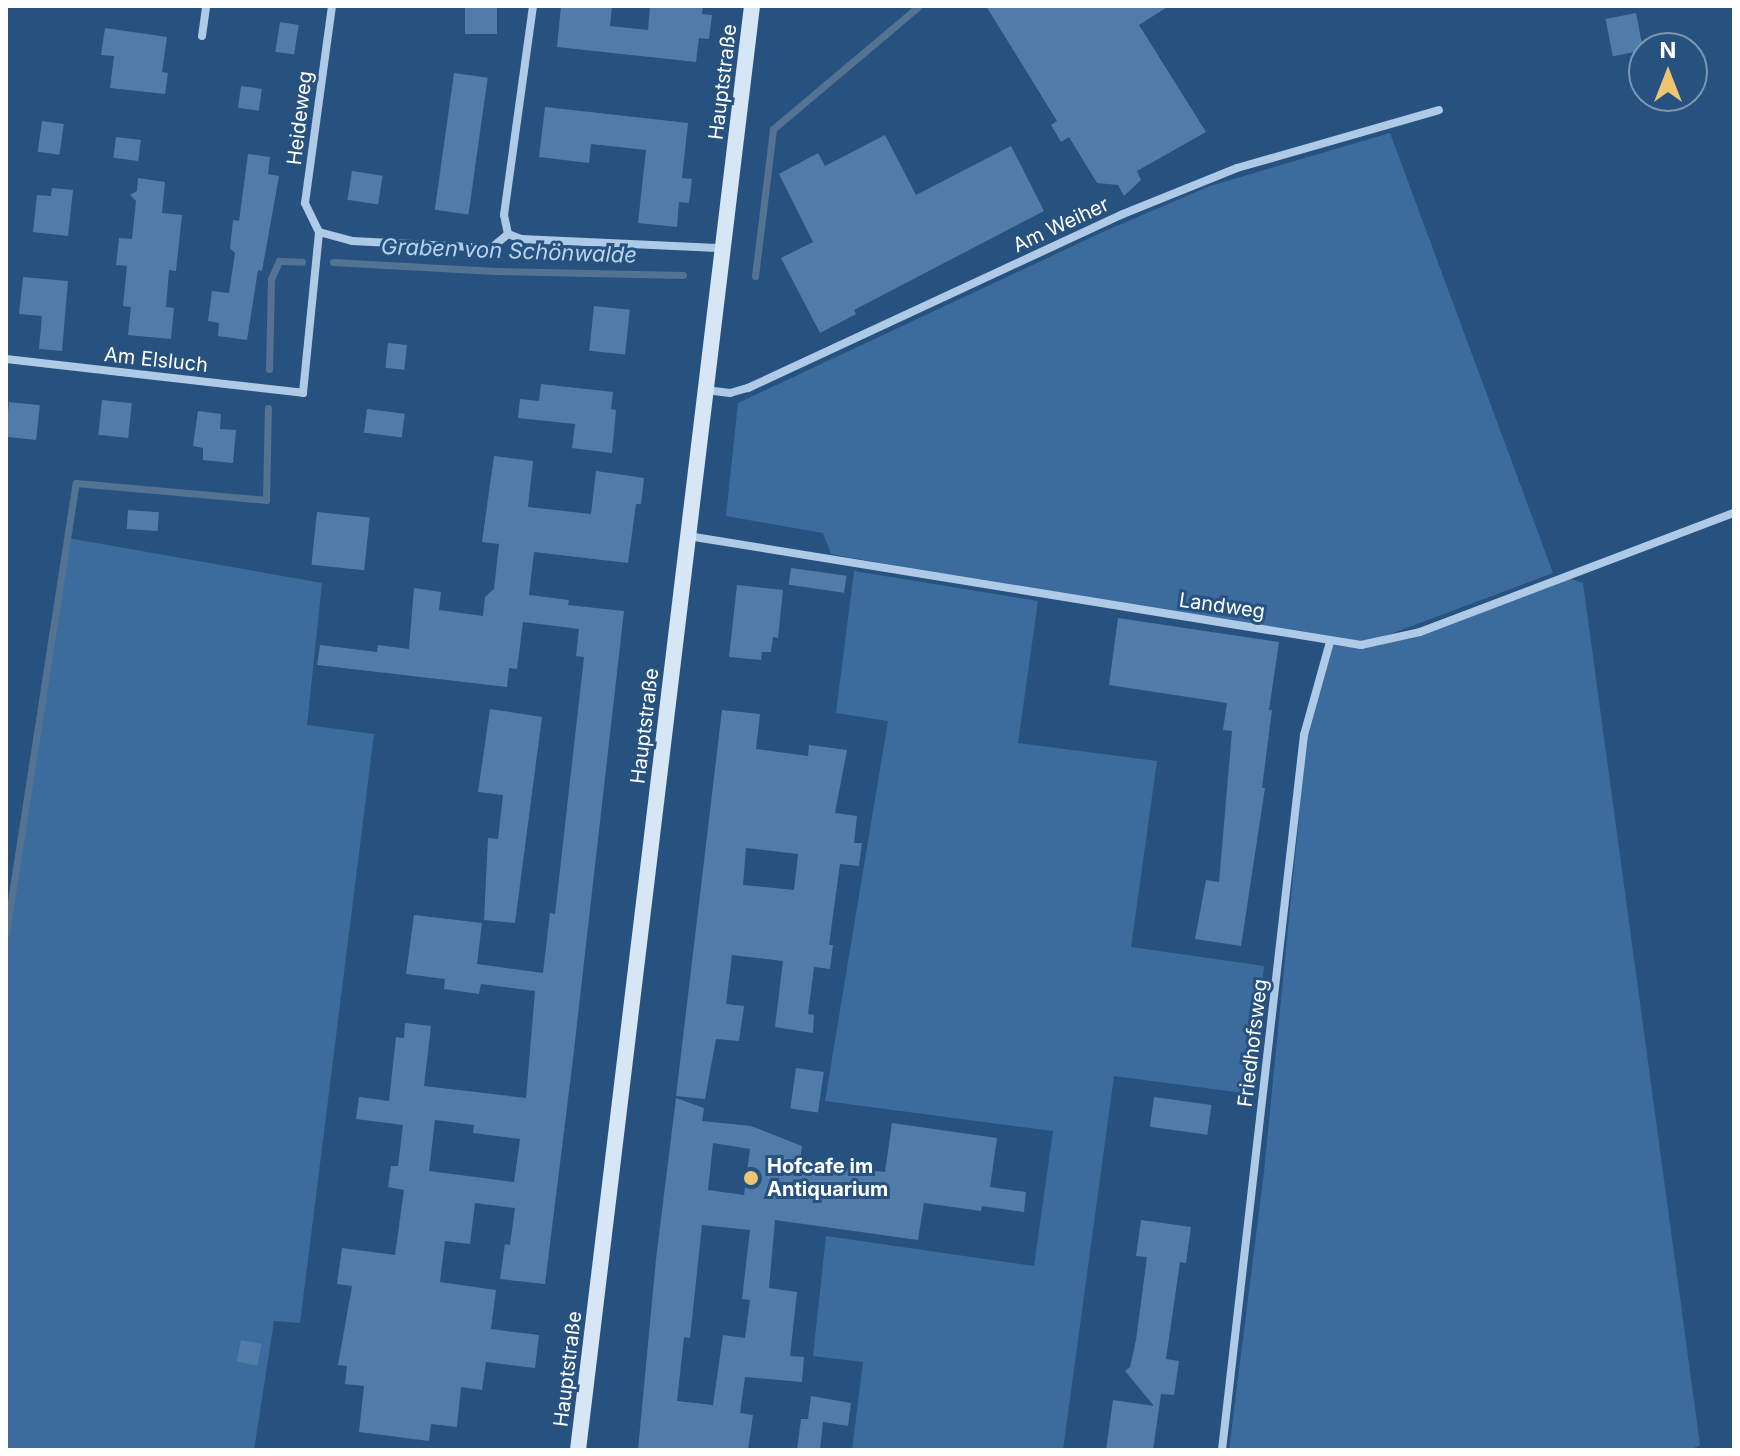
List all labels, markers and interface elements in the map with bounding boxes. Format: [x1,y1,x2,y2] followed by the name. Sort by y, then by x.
[704,23,742,141] street label: Hauptstraße
[1628,32,1708,112] north arrow
[1660,37,1676,63] text: N
[282,69,318,167] street label: Heideweg
[1009,192,1113,258] street label: Am Weiher
[381,233,637,269] water label: Graben von Schönwalde
[103,343,209,377] street label: Am Elsluch
[1177,588,1267,624] street label: Landweg
[626,667,664,785] street label: Hauptstraße
[1233,977,1273,1109] street label: Friedhofsweg
[767,1154,888,1201] place label: Hofcafe im Antiquarium
[742,1169,760,1187] marker: Hofcafe im Antiquarium
[549,1310,587,1428] street label: Hauptstraße

